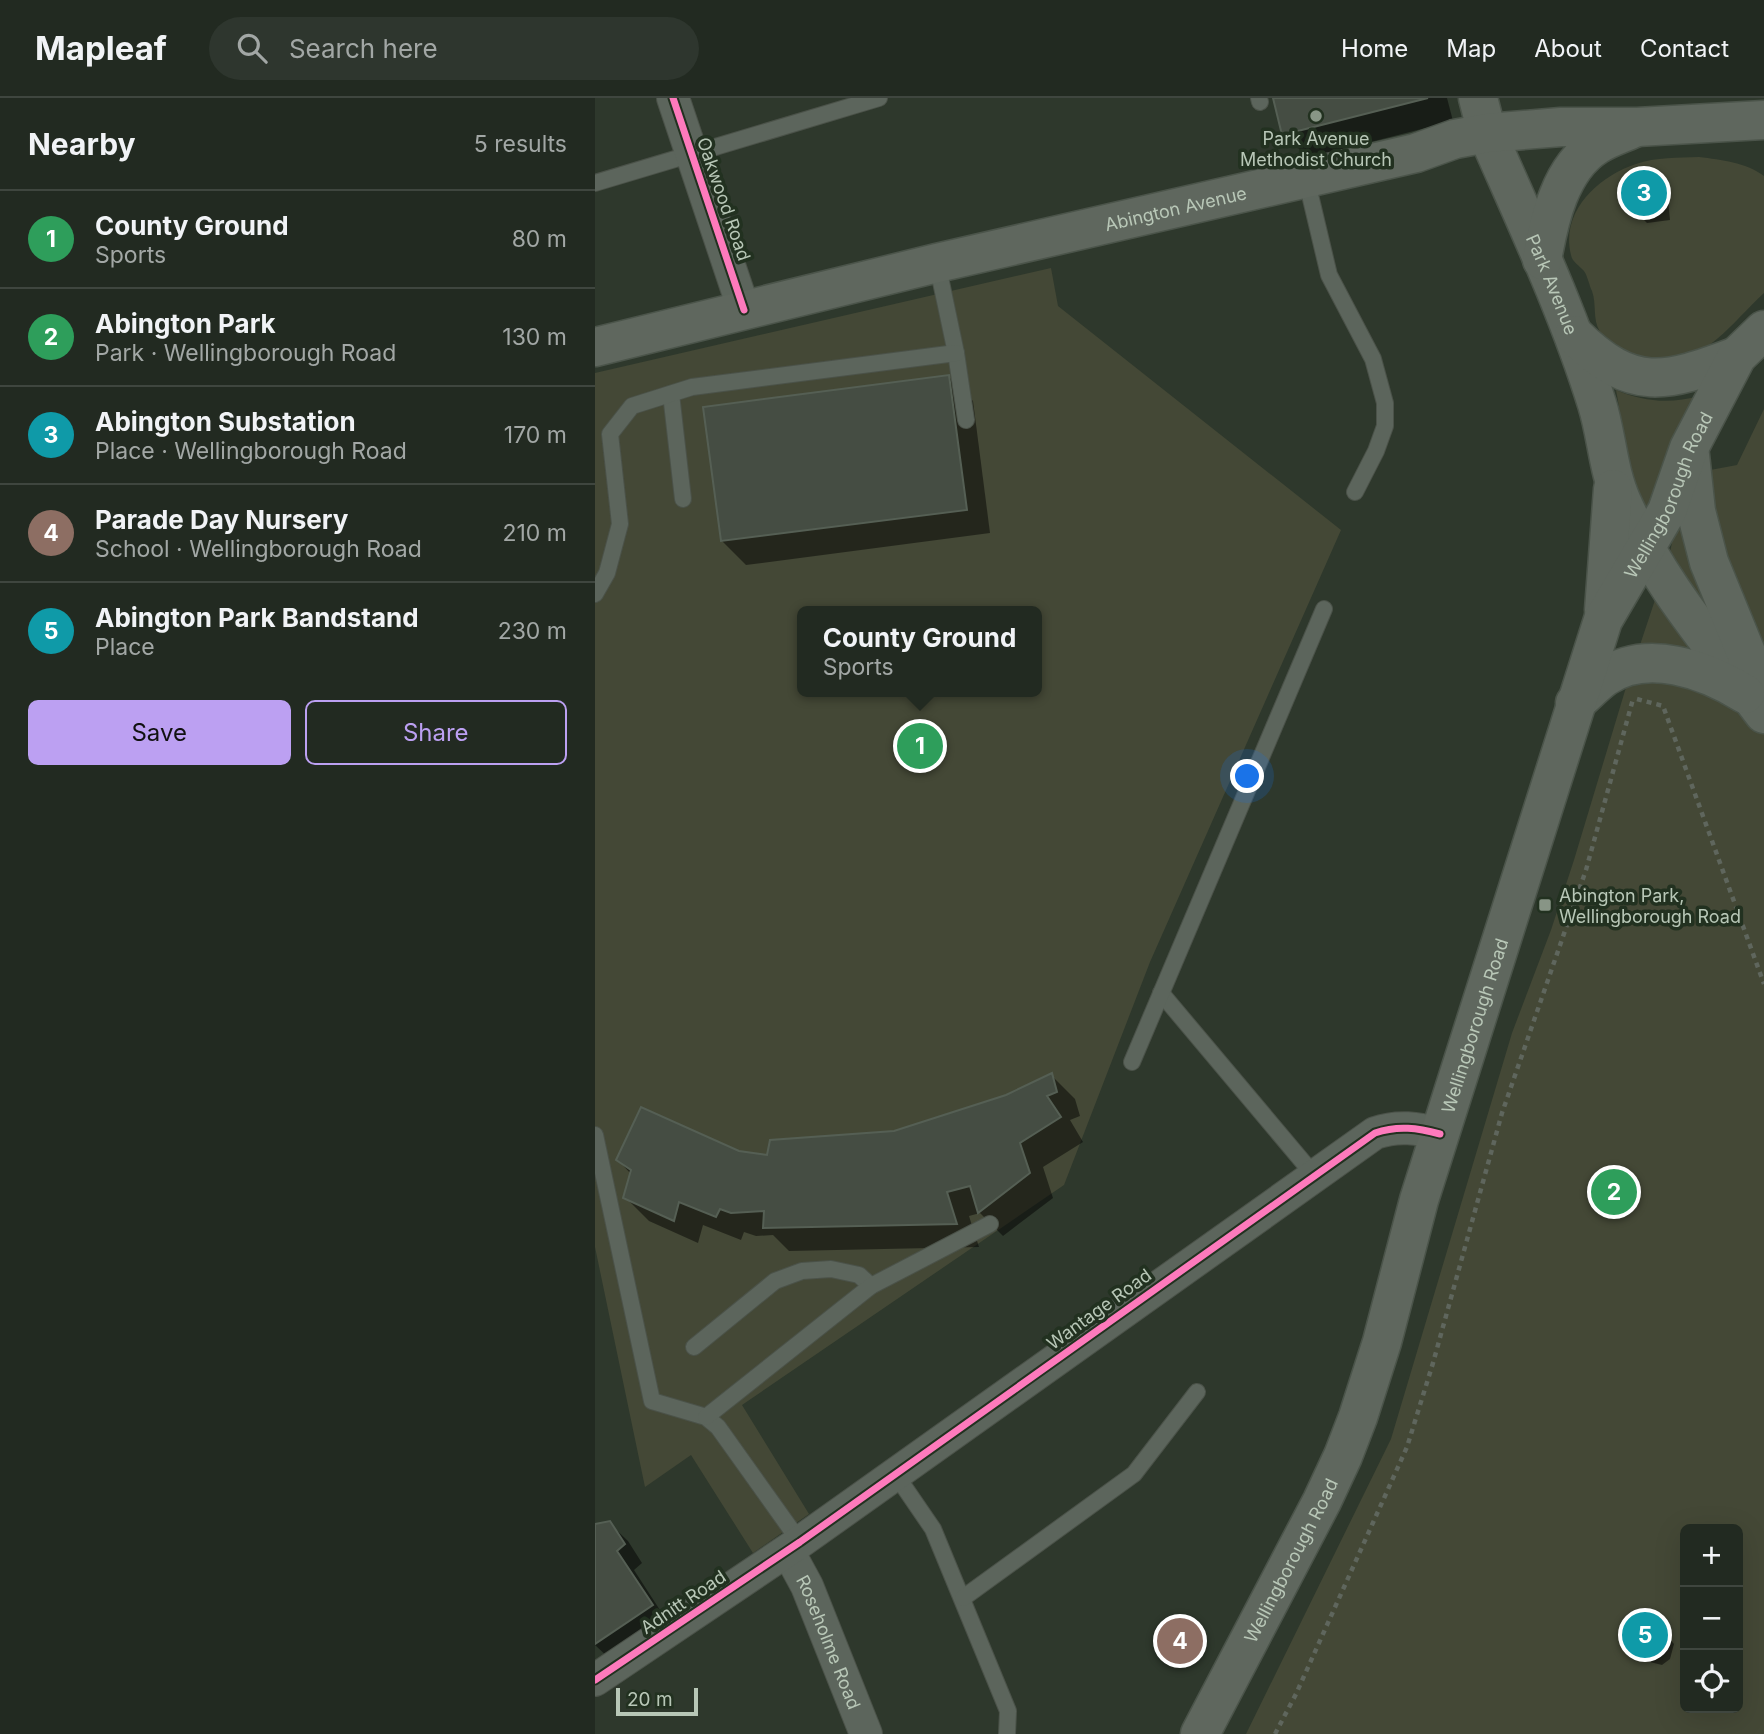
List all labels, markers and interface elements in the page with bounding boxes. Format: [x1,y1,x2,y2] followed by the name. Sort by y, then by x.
[209,17,699,80] search box
[35,28,167,68] text: Mapleaf
[233,29,271,67] icon: search
[289,33,438,64] text: Search here
[1341,34,1408,63] text: Home
[1446,34,1496,63] text: Map
[1534,34,1602,63] text: About
[1640,34,1729,63] text: Contact
[1308,108,1324,124] marker: Park Avenue Methodist Church
[28,126,136,162] text: Nearby
[1240,128,1392,170] place label: Park Avenue Methodist Church
[474,130,567,158] text: 5 results
[693,134,755,264] street label: Oakwood Road
[1621,167,1667,219] pin: 3
[1103,182,1249,235] street label: Abington Avenue
[95,210,289,241] text: County Ground
[46,225,56,253] text: 1
[512,225,567,253] text: 80 m
[1522,231,1582,338] street label: Park Avenue
[95,241,166,269] text: Sports
[95,308,276,339] text: Abington Park
[44,323,58,351] text: 2
[502,323,567,351] text: 130 m
[95,339,396,367] text: Park · Wellingborough Road
[95,406,356,437] text: Abington Substation
[1620,408,1717,582] street label: Wellingborough Road
[44,421,58,449] text: 3
[504,421,567,449] text: 170 m
[95,437,407,465] text: Place · Wellingborough Road
[95,504,349,535] text: Parade Day Nursery
[43,519,59,547] text: 4
[502,519,567,547] text: 210 m
[95,535,422,563] text: School · Wellingborough Road
[95,602,419,633] text: Abington Park Bandstand
[797,606,1042,697] popup
[44,617,58,645] text: 5
[498,617,567,645] text: 230 m
[823,622,1016,653] text: County Ground
[95,633,155,661] text: Place
[823,653,894,681] text: Sports
[28,700,291,765] button: Save
[305,700,567,765] button: Share
[897,720,943,772] pin: 1
[1230,759,1264,793] your location
[1559,885,1741,927] place label: Abington Park, Wellingborough Road
[1537,897,1553,913] marker: Abington Park, Wellingborough Road
[1437,936,1512,1115] street label: Wellingborough Road
[1591,1166,1637,1218] pin: 2
[1043,1264,1155,1354] street label: Wantage Road
[1239,1475,1342,1646] street label: Wellingborough Road
[1680,1524,1743,1713] map controls
[1680,1524,1743,1587] button: +
[636,1566,730,1638] street label: Adnitt Road
[792,1571,865,1712] street label: Roseholme Road
[1680,1587,1743,1650] button: −
[1622,1609,1668,1661] pin: 5
[1157,1615,1203,1667] pin: 4
[1680,1650,1743,1713] button: locate
[616,1685,698,1717] scale bar
[627,1688,673,1711] text: 20 m

